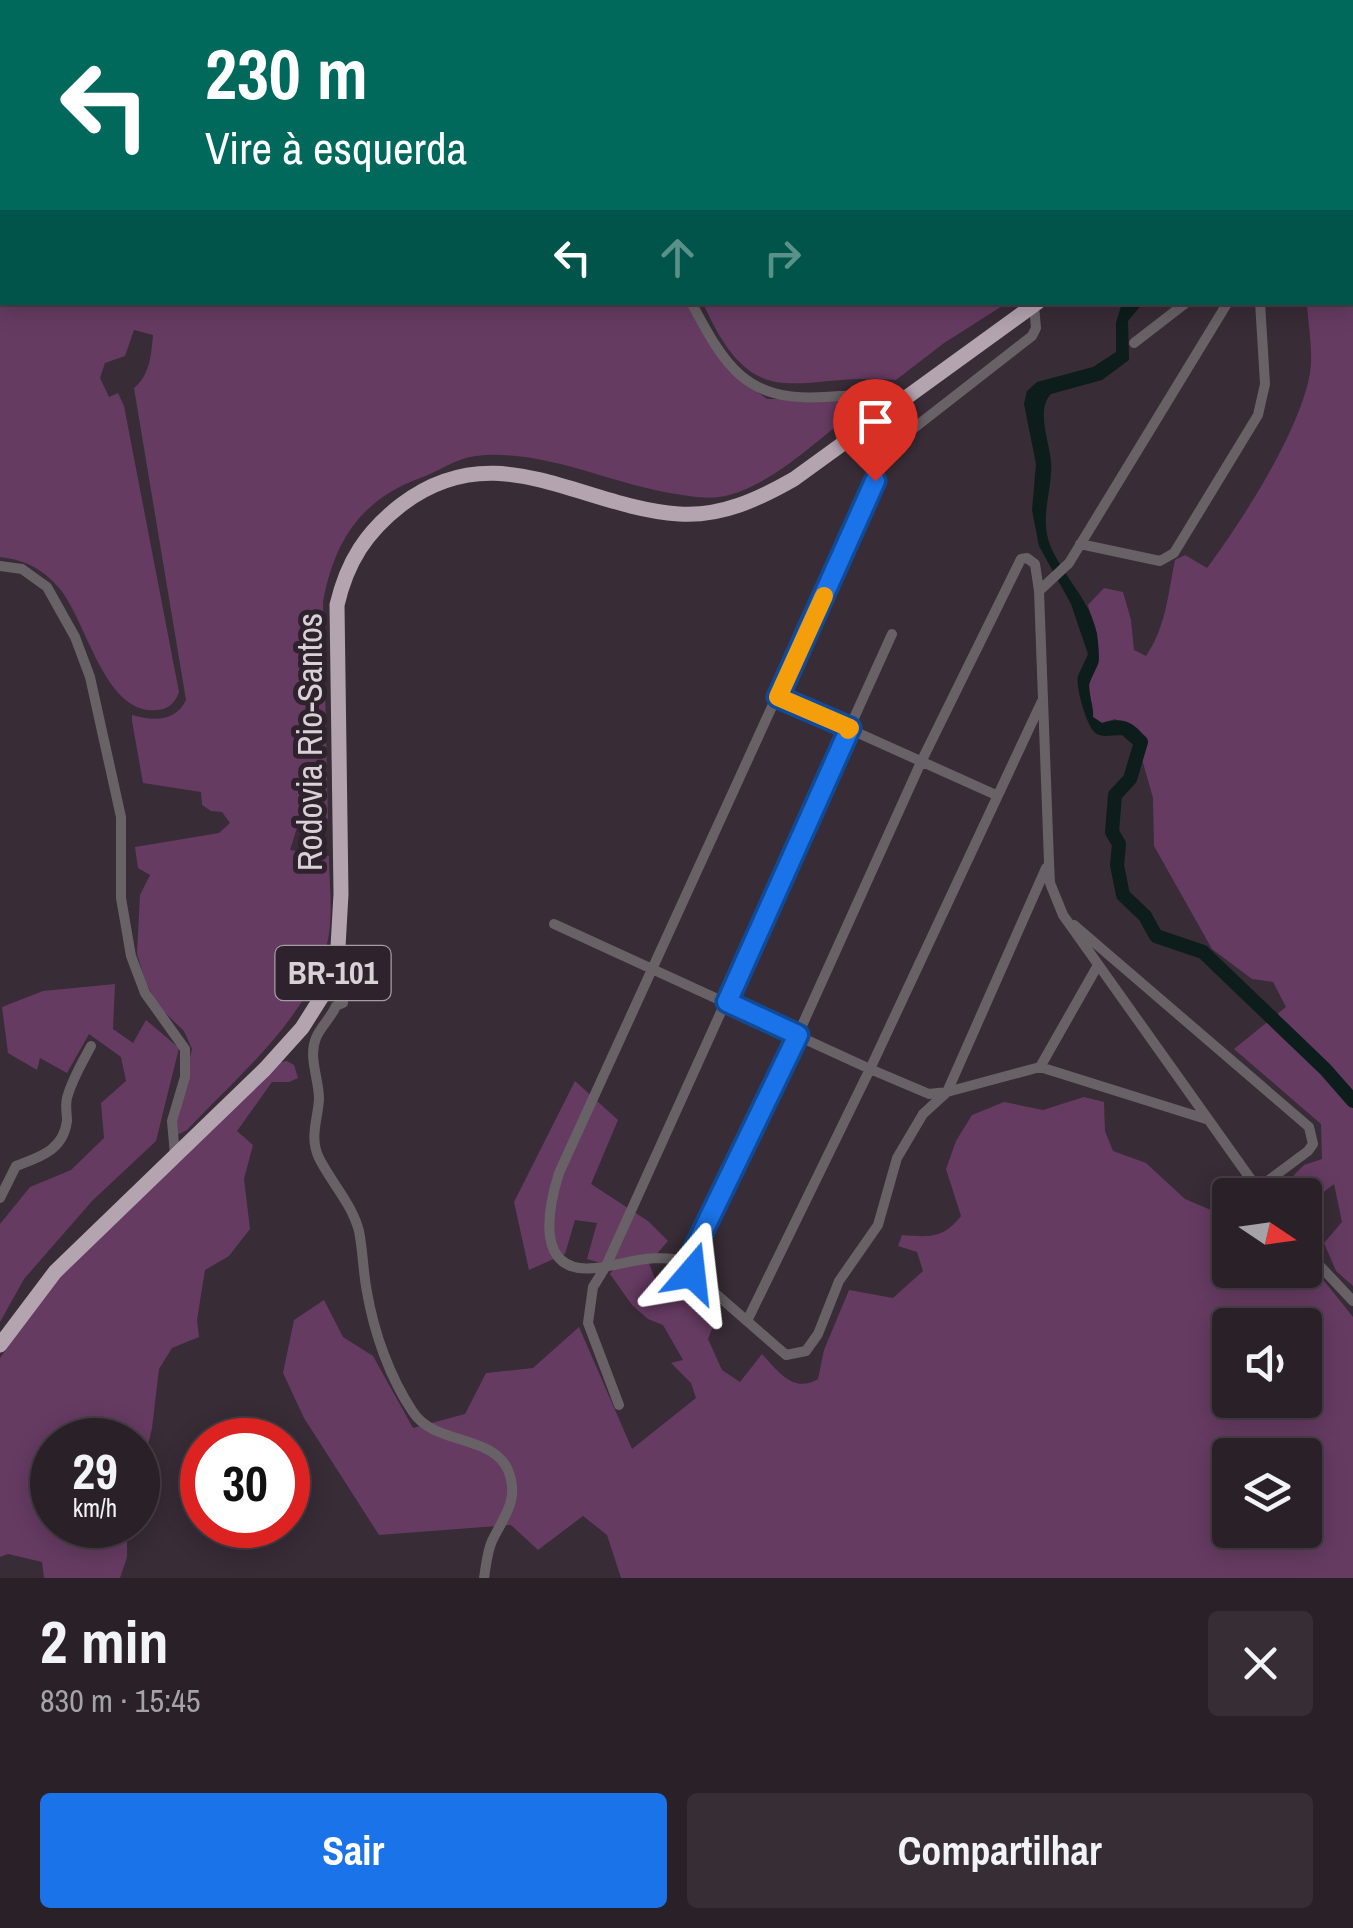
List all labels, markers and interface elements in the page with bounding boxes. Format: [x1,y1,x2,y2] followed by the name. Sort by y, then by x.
[205,27,368,121] text: 230 m
[40,40,170,170] icon: left
[205,117,467,178] text: Vire à esquerda
[545,230,600,285] icon: left
[650,230,705,285] icon: ahead
[755,230,810,285] icon: right
[833,379,918,482] pin
[848,394,903,449] icon: arrive
[286,613,333,871] street label: Rodovia Rio-Santos
[276,946,390,1000] road number: BR-101
[1212,1178,1322,1288] north arrow
[1212,1178,1322,1548] map controls
[640,1221,744,1325] position arrow
[1212,1308,1322,1418] button: sound
[180,1418,310,1548] speed limit sign: 30
[72,1437,118,1505] text: 29
[1212,1438,1322,1548] button: layers
[73,1491,117,1525] text: km/h
[40,1601,169,1682] text: 2 min
[1208,1611,1313,1716] button: close
[40,1679,200,1722] text: 830 m · 15:45
[40,1793,667,1908] button: Sair
[687,1793,1313,1908] button: Compartilhar

